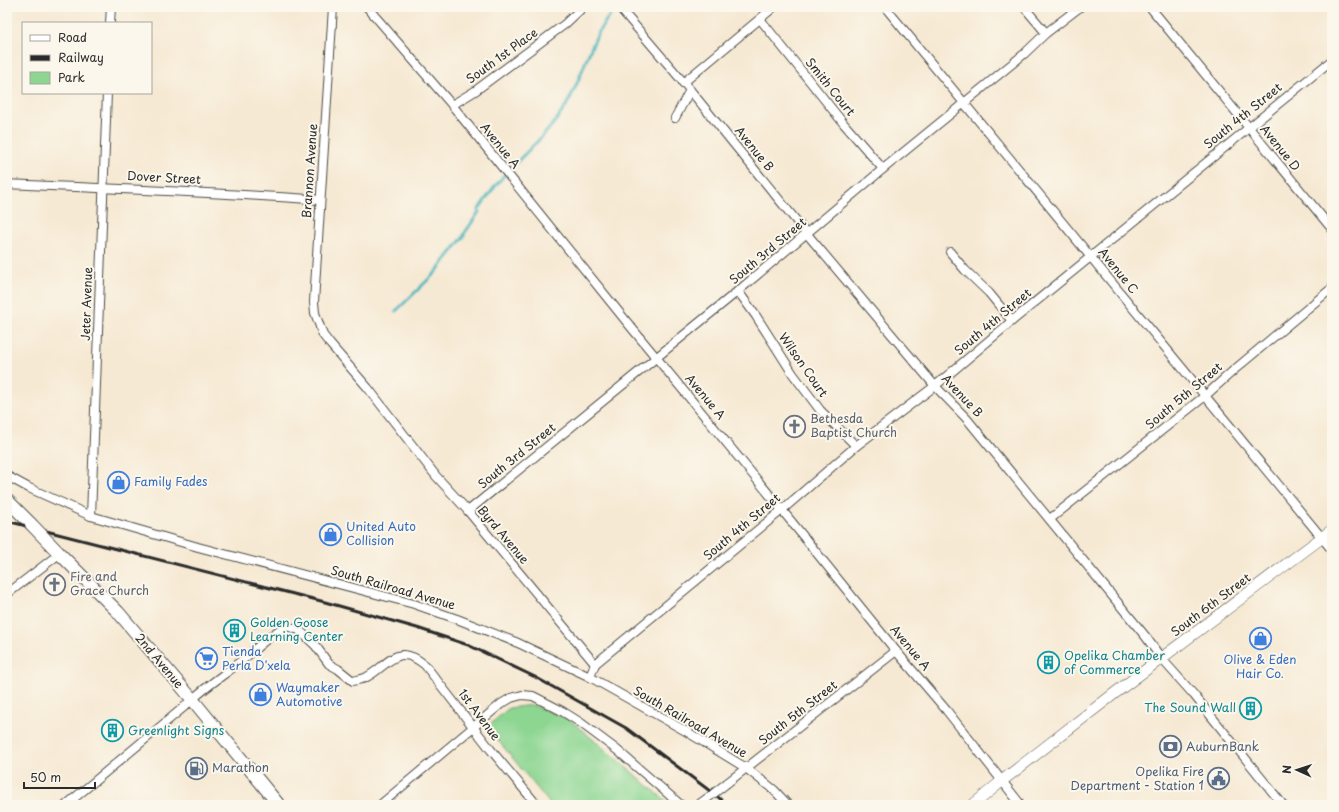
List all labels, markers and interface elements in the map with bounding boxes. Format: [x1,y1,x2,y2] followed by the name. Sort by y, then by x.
[22,22,152,94] legend
[462,23,541,87] street label: South 1st Place
[58,28,87,46] text: Road
[58,48,104,66] text: Railway
[802,53,860,119] street label: Smith Court
[58,68,85,86] text: Park
[1200,78,1285,152] street label: South 4th Street
[477,118,525,172] street label: Avenue A
[1256,120,1305,174] street label: Avenue D
[731,122,779,175] street label: Avenue B
[297,123,321,219] street label: Brannon Avenue
[127,166,201,188] street label: Dover Street
[725,213,810,288] street label: South 3rd Street
[1095,244,1143,297] street label: Avenue C
[76,266,96,341] street label: Jeter Avenue
[950,284,1035,359] street label: South 4th Street
[775,328,833,400] street label: Wilson Court
[1141,358,1226,433] street label: South 5th Street
[681,370,730,423] street label: Avenue A
[938,370,987,421] street label: Avenue B
[810,409,897,441] place label: Bethesda Baptist Church
[782,413,808,439] church icon: Bethesda Baptist Church
[474,418,559,492] street label: South 3rd Street
[106,469,132,495] shop icon: Family Fades
[134,472,208,490] place label: Family Fades
[699,489,784,564] street label: South 4th Street
[474,501,534,568] street label: Byrd Avenue
[346,517,416,549] place label: United Auto Collision
[318,521,344,547] shop icon: United Auto Collision
[329,561,458,614] street label: South Railroad Avenue
[70,567,149,599] place label: Fire and Grace Church
[1167,568,1254,640] street label: South 6th Street
[42,571,68,597] church icon: Fire and Grace Church
[250,613,344,645] place label: Golden Goose Learning Center
[222,617,248,643] building icon: Golden Goose Learning Center
[886,621,935,674] street label: Avenue A
[1247,626,1273,652] shop icon: Olive & Eden Hair Co.
[131,629,188,692] street label: 2nd Avenue
[222,642,291,674] place label: Tienda Perla D'xela
[194,646,220,672] supermarket icon: Tienda Perla D'xela
[1064,646,1165,678] place label: Opelika Chamber of Commerce
[1035,650,1061,676] building icon: Opelika Chamber of Commerce
[1224,650,1296,682] place label: Olive & Eden Hair Co.
[754,676,841,749] street label: South 5th Street
[276,678,342,710] place label: Waymaker Automotive
[630,681,751,761] street label: South Railroad Avenue
[247,682,273,708] shop icon: Waymaker Automotive
[454,685,505,744] street label: 1st Avenue
[1238,695,1264,721] building icon: The Sound Wall
[1144,698,1236,716] place label: The Sound Wall
[100,718,126,744] building icon: Greenlight Signs
[128,721,225,739] place label: Greenlight Signs
[1157,734,1183,760] bank icon: AuburnBank
[1186,737,1259,755] place label: AuburnBank
[1277,750,1317,790] north arrow
[184,755,210,781] fuel station icon: Marathon
[212,758,269,776] place label: Marathon
[1071,762,1204,794] place label: Opelika Fire Department - Station 1
[24,764,95,790] scale bar
[1278,764,1295,774] text: N
[1206,766,1232,792] public building icon: Opelika Fire Department - Station 1
[30,768,61,786] text: 50 m

